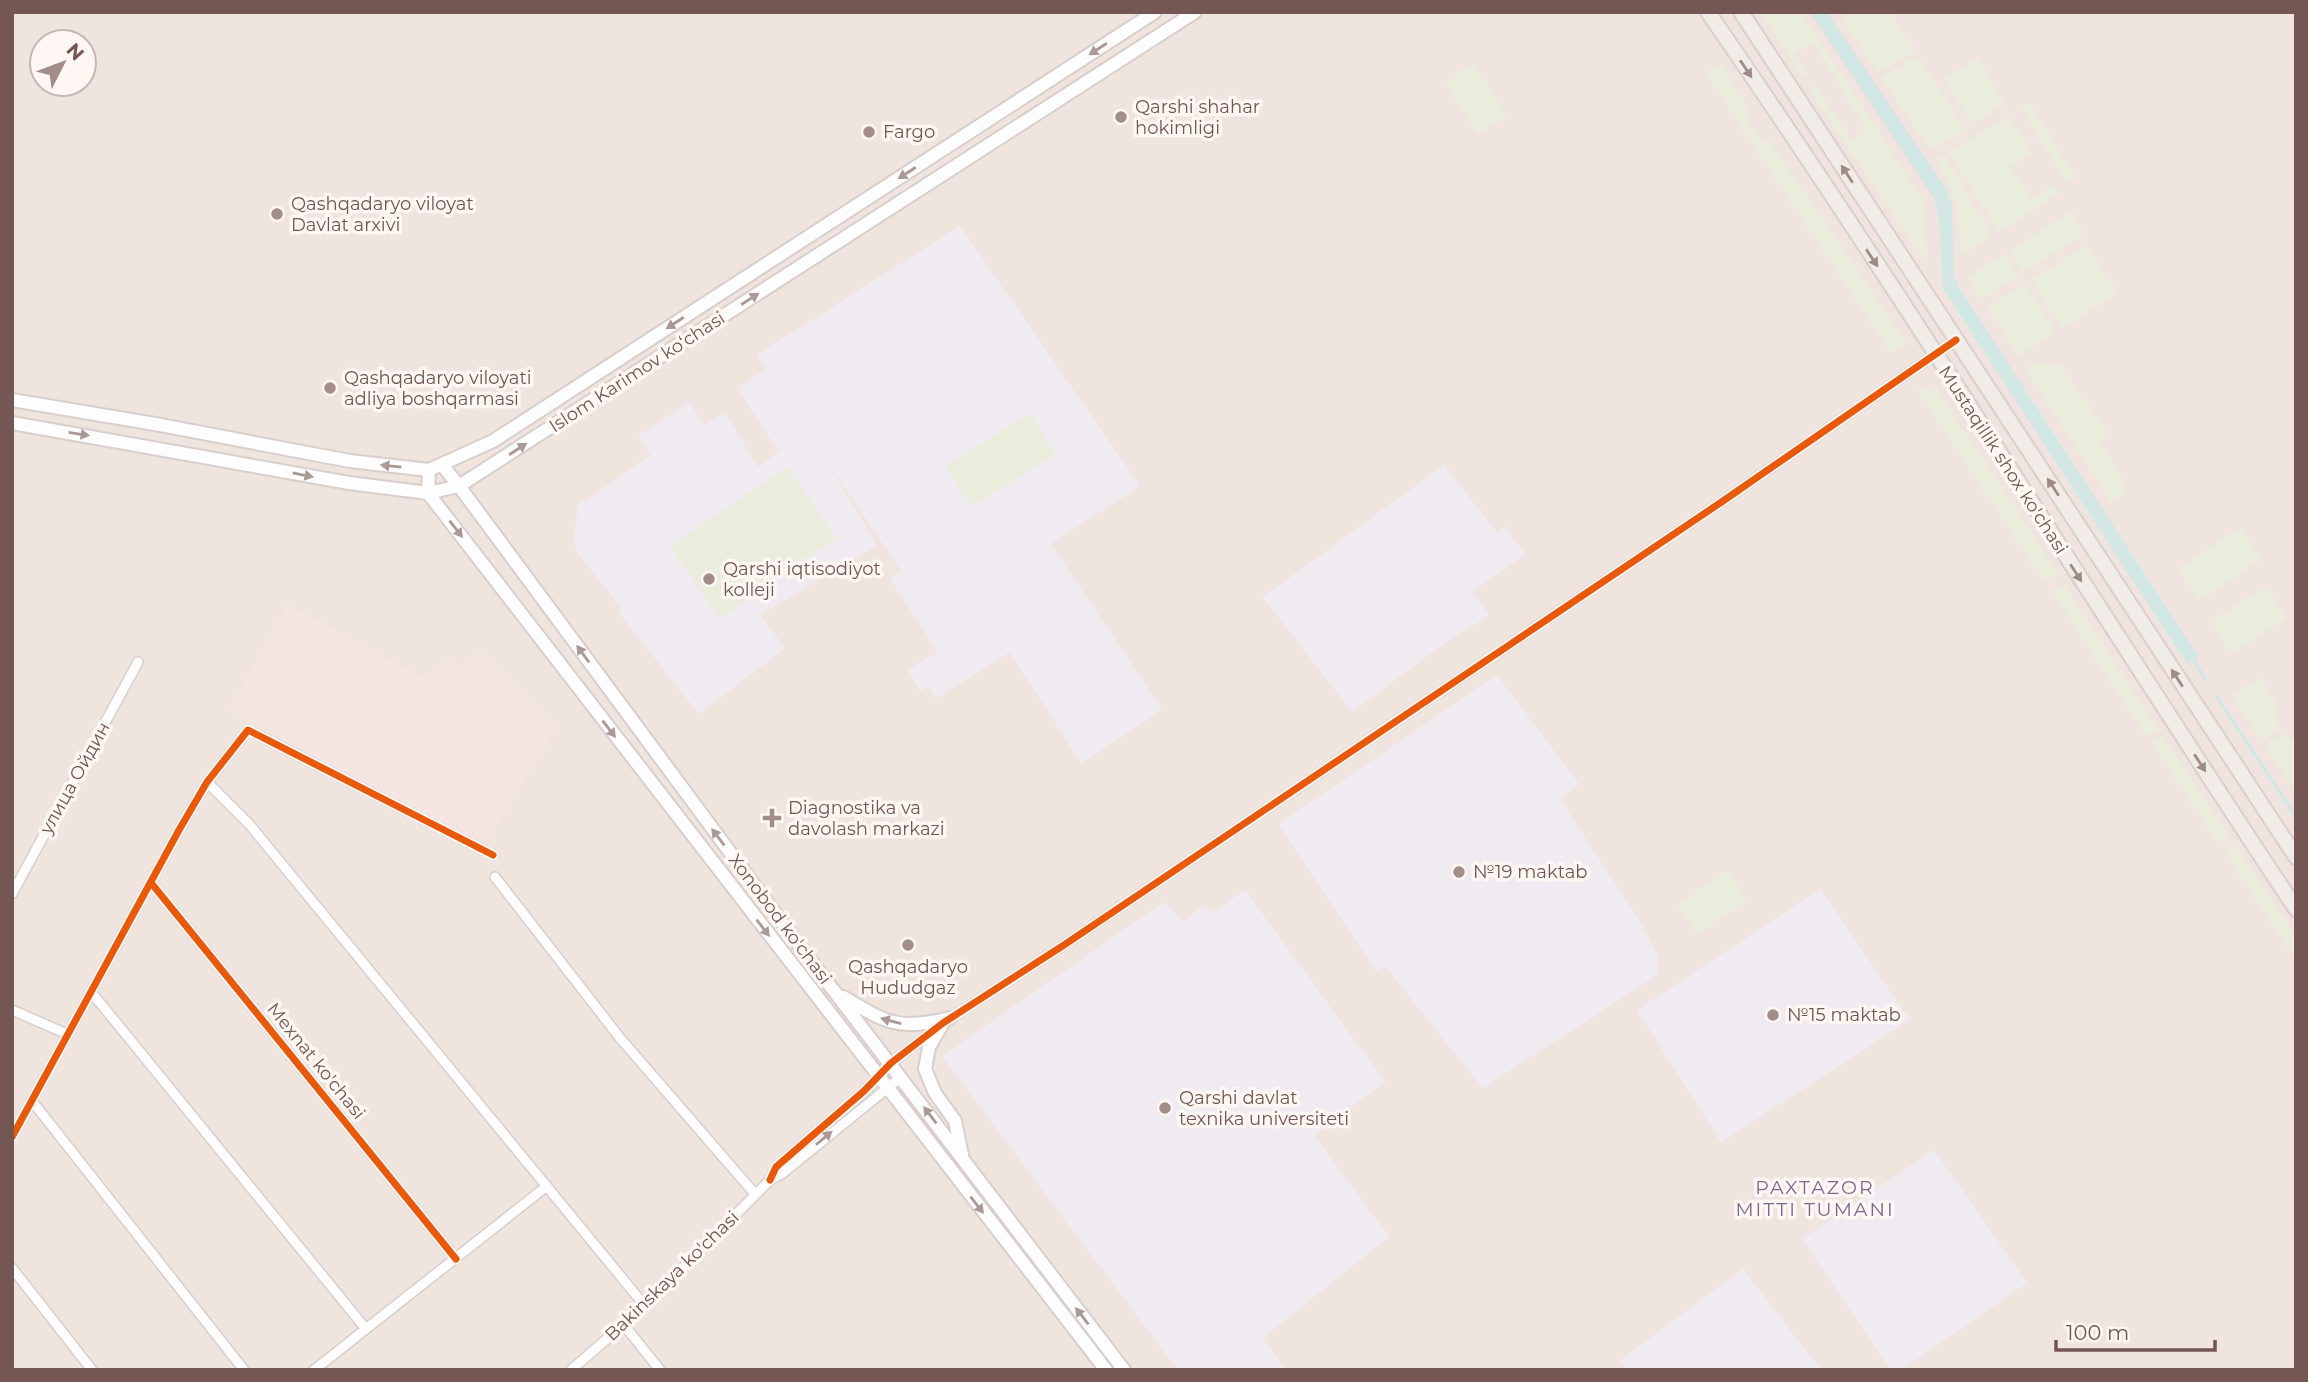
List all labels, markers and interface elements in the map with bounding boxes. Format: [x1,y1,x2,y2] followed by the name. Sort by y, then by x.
[28,28,98,98] north arrow
[62,39,89,65] text: N
[1088,43,1108,56] one-way arrow
[1739,60,1753,78] one-way arrow
[1135,96,1260,139] place label: Qarshi shahar hokimligi
[1113,109,1129,125] marker: Qarshi shahar hokimligi
[883,121,935,143] place label: Fargo
[861,124,877,140] marker: Fargo
[1841,165,1854,184] one-way arrow
[898,166,917,179] one-way arrow
[291,193,474,236] place label: Qashqadaryo viloyat Davlat arxivi
[269,206,285,222] marker: Qashqadaryo viloyat Davlat arxivi
[1865,249,1879,267] one-way arrow
[740,293,760,306] one-way arrow
[545,307,729,437] street label: Islom Karimov ko‘chasi
[665,316,685,329] one-way arrow
[1934,362,2072,558] street label: Mustaqillik shox ko'chasi
[344,367,532,410] place label: Qashqadaryo viloyati adliya boshqarmasi
[322,380,338,396] marker: Qashqadaryo viloyati adliya boshqarmasi
[69,429,91,440] one-way arrow
[508,443,527,456] one-way arrow
[380,460,402,471] one-way arrow
[292,470,314,481] one-way arrow
[2046,477,2059,497] one-way arrow
[448,519,463,537] one-way arrow
[723,558,881,601] place label: Qarshi iqtisodiyot kolleji
[2069,563,2082,582] one-way arrow
[701,571,717,587] marker: Qarshi iqtisodiyot kolleji
[575,645,590,663] one-way arrow
[2170,668,2183,688] one-way arrow
[35,718,115,839] street label: улица Ойдин
[601,719,616,737] one-way arrow
[2193,754,2206,773] one-way arrow
[788,797,945,840] place label: Diagnostika va davolash markazi
[762,808,782,828] marker: Diagnostika va davolash markazi
[710,828,725,846] one-way arrow
[724,849,836,989] street label: Xonobod ko'chasi
[1473,861,1588,883] place label: №19 maktab
[1451,864,1467,880] marker: №19 maktab
[756,919,770,937] one-way arrow
[900,937,916,953] marker: Qashqadaryo Hududgaz
[848,956,968,999] place label: Qashqadaryo Hududgaz
[262,998,370,1124] street label: Mexnat ko'chasi
[1787,1004,1901,1026] place label: №15 maktab
[1765,1007,1781,1023] marker: №15 maktab
[880,1015,902,1026] one-way arrow
[1179,1087,1349,1130] place label: Qarshi davlat texnika universiteti
[1157,1100,1173,1116] marker: Qarshi davlat texnika universiteti
[923,1106,937,1124] one-way arrow
[815,1131,833,1146] one-way arrow
[1735,1176,1895,1221] district label: PAXTAZOR MITTI TUMANI
[970,1195,985,1213] one-way arrow
[601,1206,743,1346] street label: Bakinskaya ko'chasi
[1075,1307,1090,1325] one-way arrow
[2056,1308,2215,1352] scale bar
[2066,1320,2129,1345] text: 100 m

